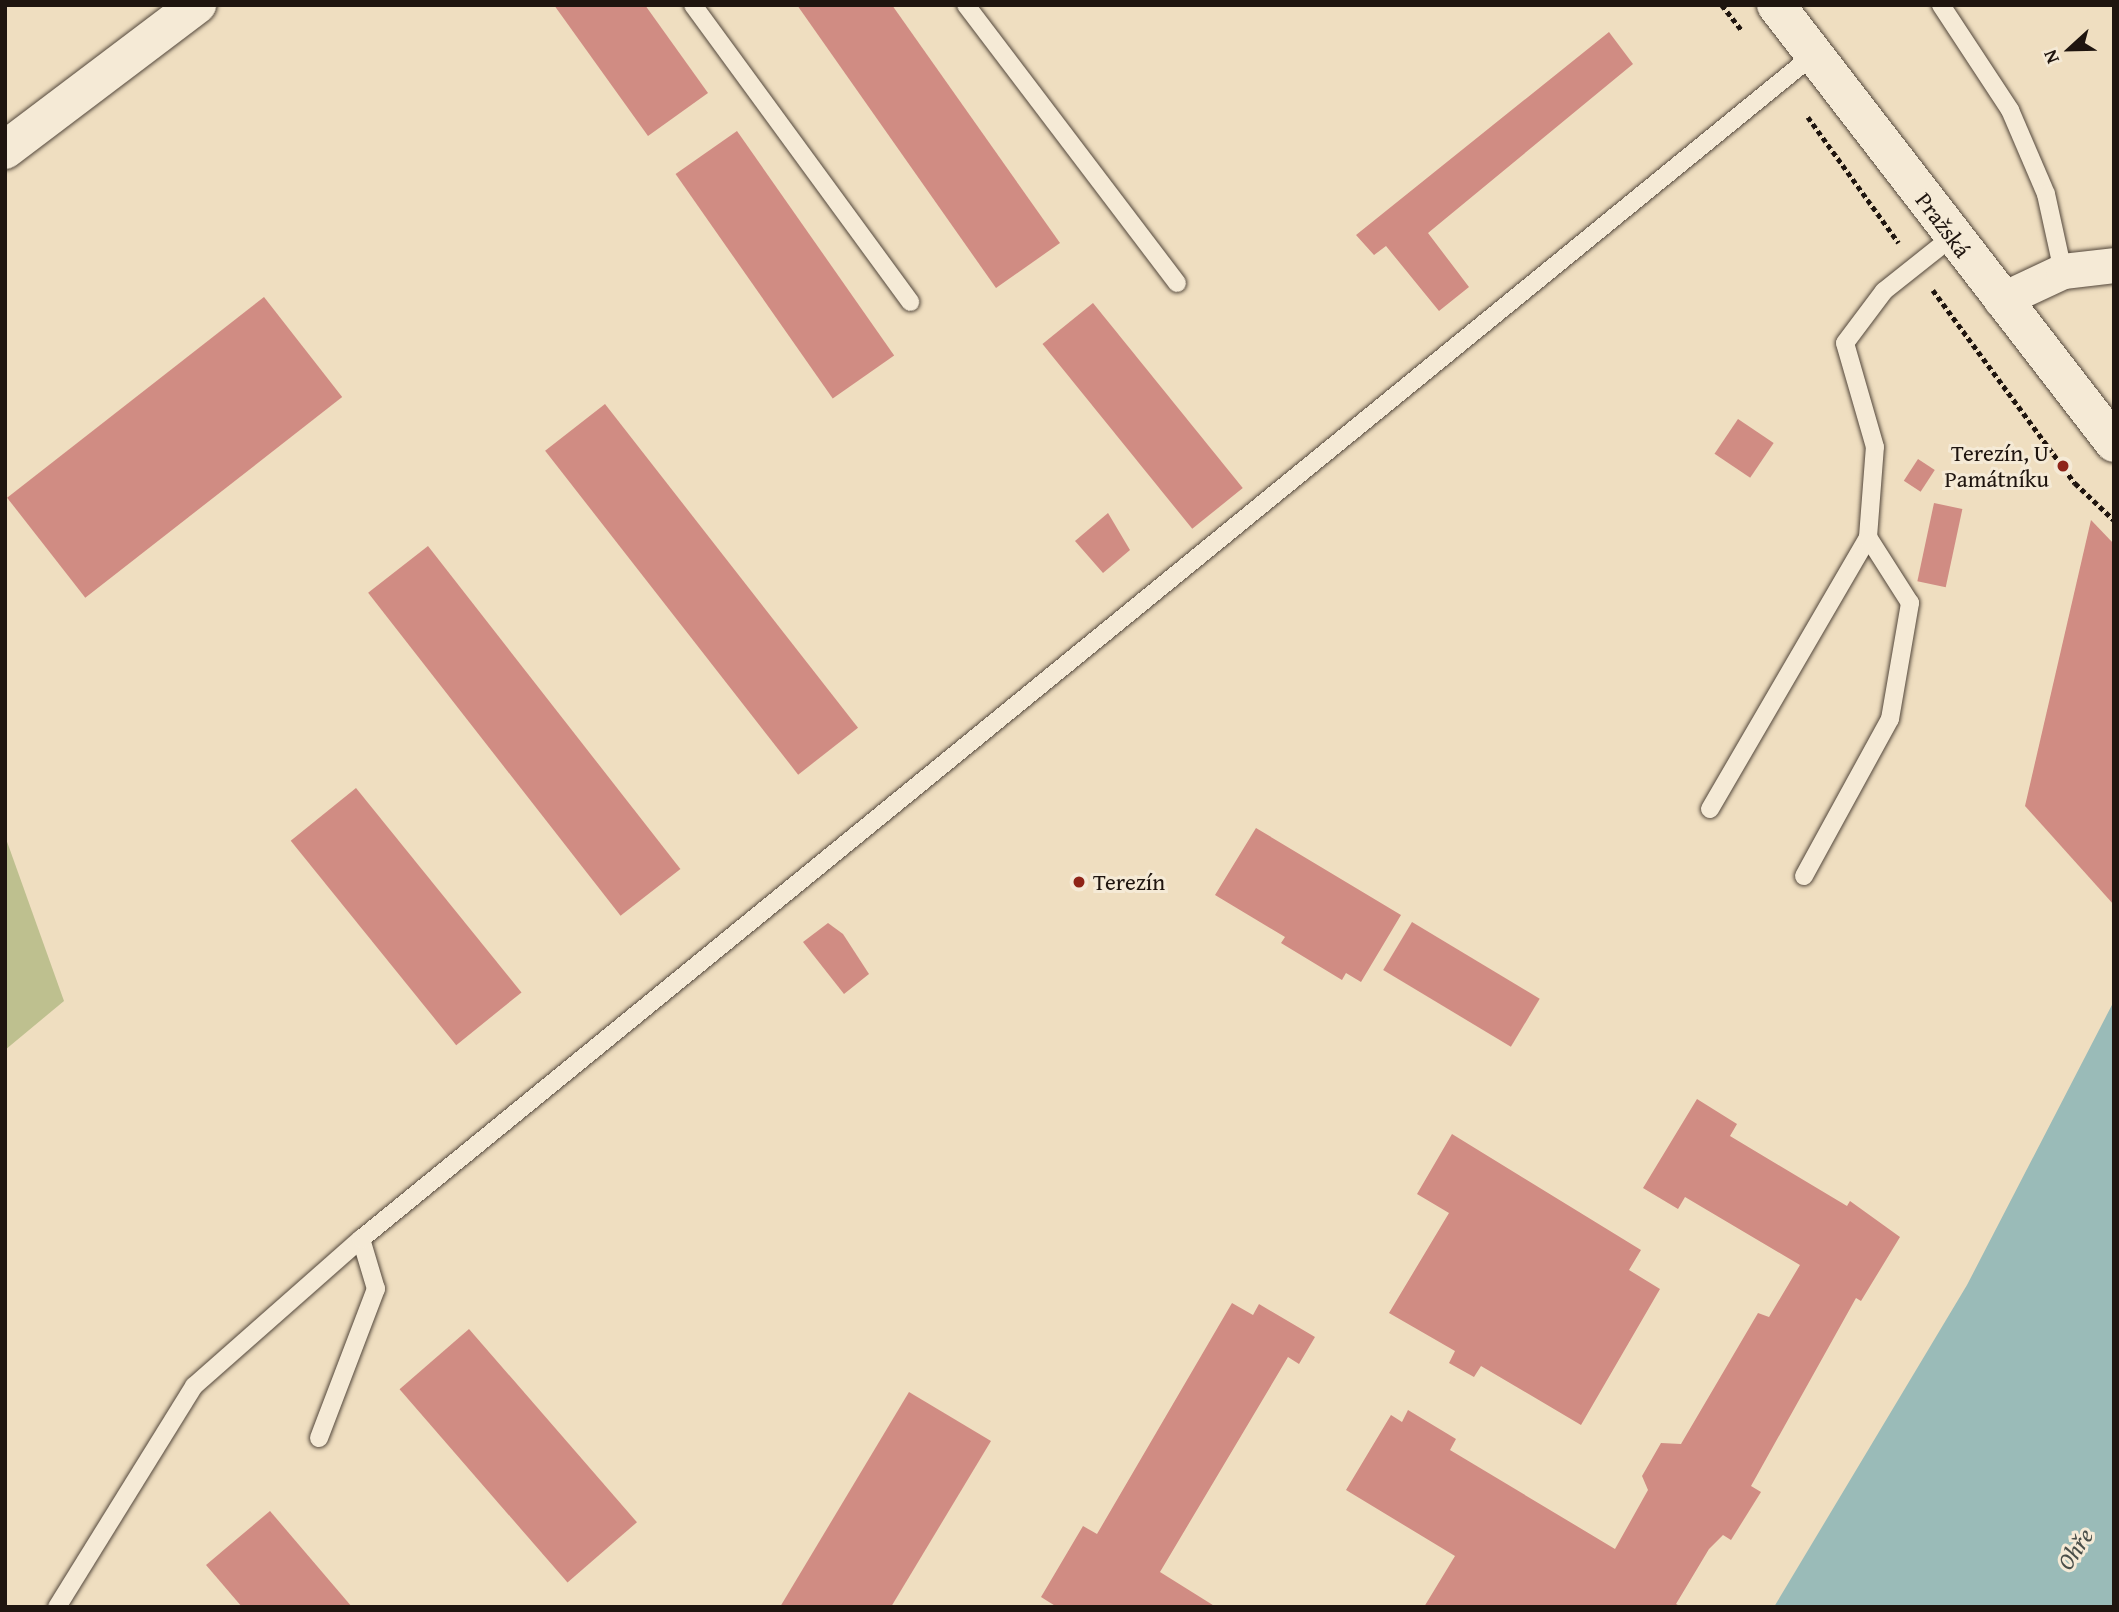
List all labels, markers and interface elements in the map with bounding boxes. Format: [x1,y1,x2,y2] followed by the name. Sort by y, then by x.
[2035,14,2105,84] north arrow
[2035,46,2066,68] text: N
[1910,187,1976,263] street label: Pražská
[1944,439,2049,493] place label: Terezín, U Památníku
[2055,458,2071,474] marker: Terezín, U Památníku
[1093,868,1165,896] place label: Terezín
[1071,874,1087,890] marker: Terezín
[2051,1523,2099,1575] water label: Ohře

